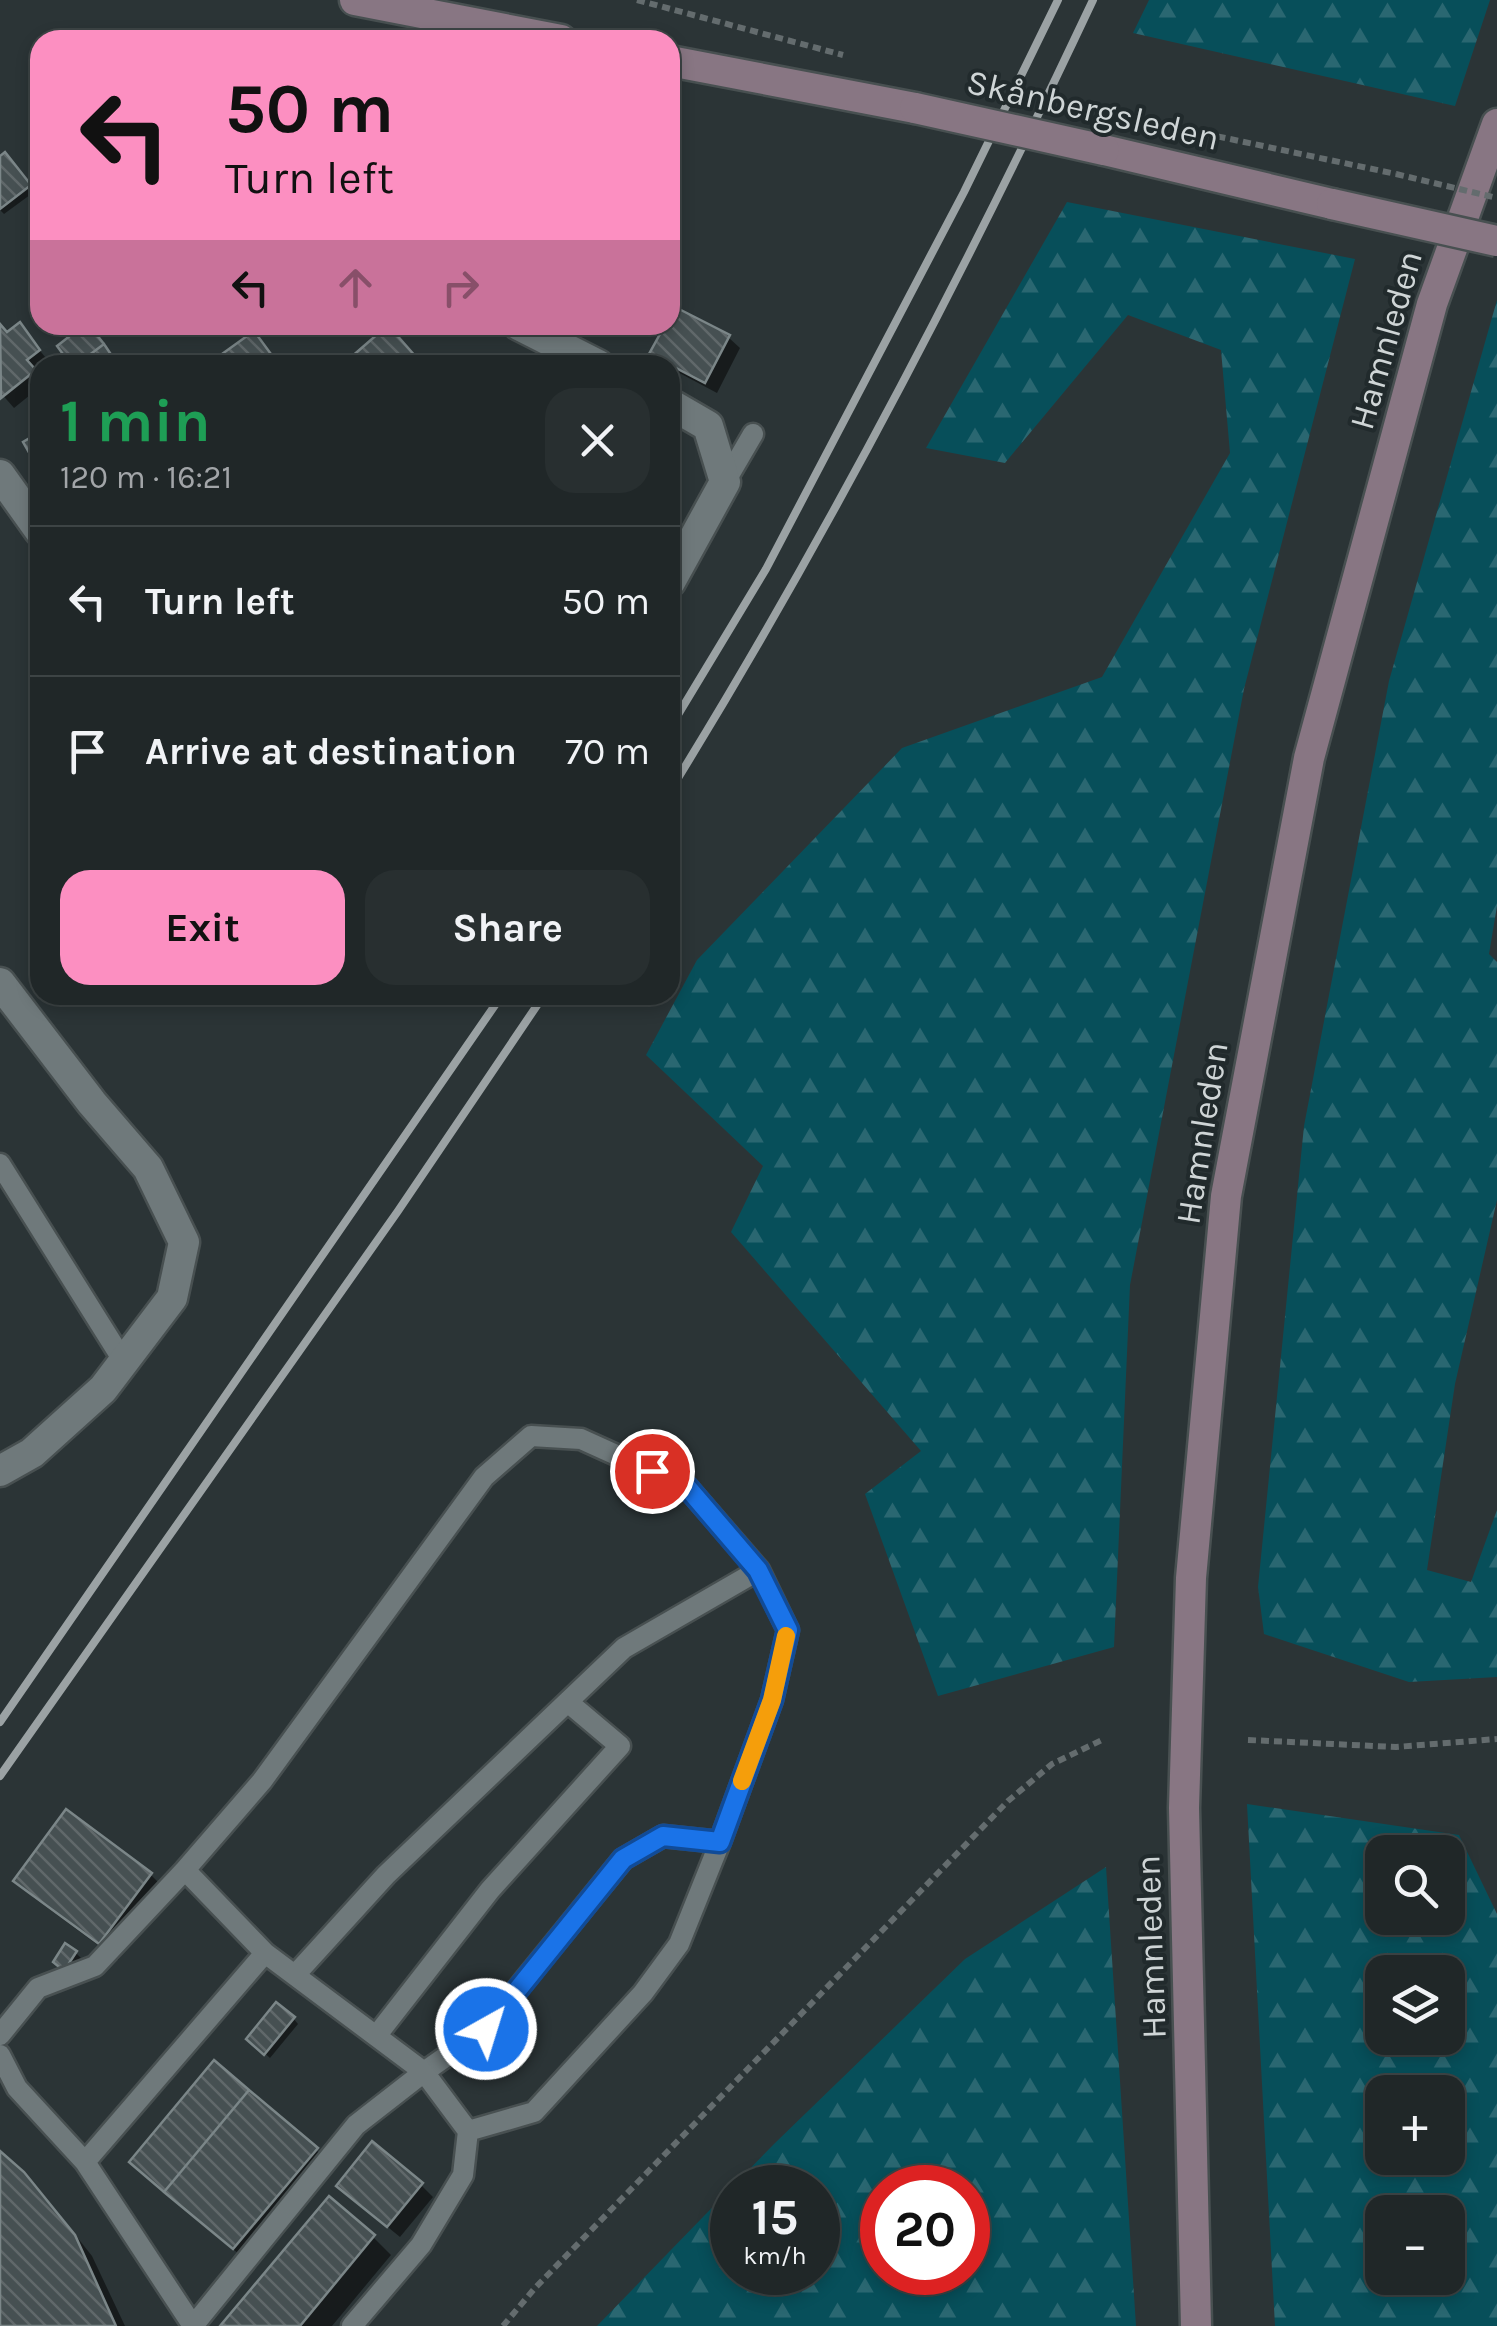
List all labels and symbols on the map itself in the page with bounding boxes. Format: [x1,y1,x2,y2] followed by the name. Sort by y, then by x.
[963,61,1223,159] street label: Skånbergsleden
[1341,246,1431,434] street label: Hamnleden
[1167,1039,1237,1227] street label: Hamnleden
[610,1429,695,1514] pin
[1127,1854,1175,2040] street label: Hamnleden
[434,1977,538,2081] position arrow
[860,2165,990,2295] speed limit sign: 20

